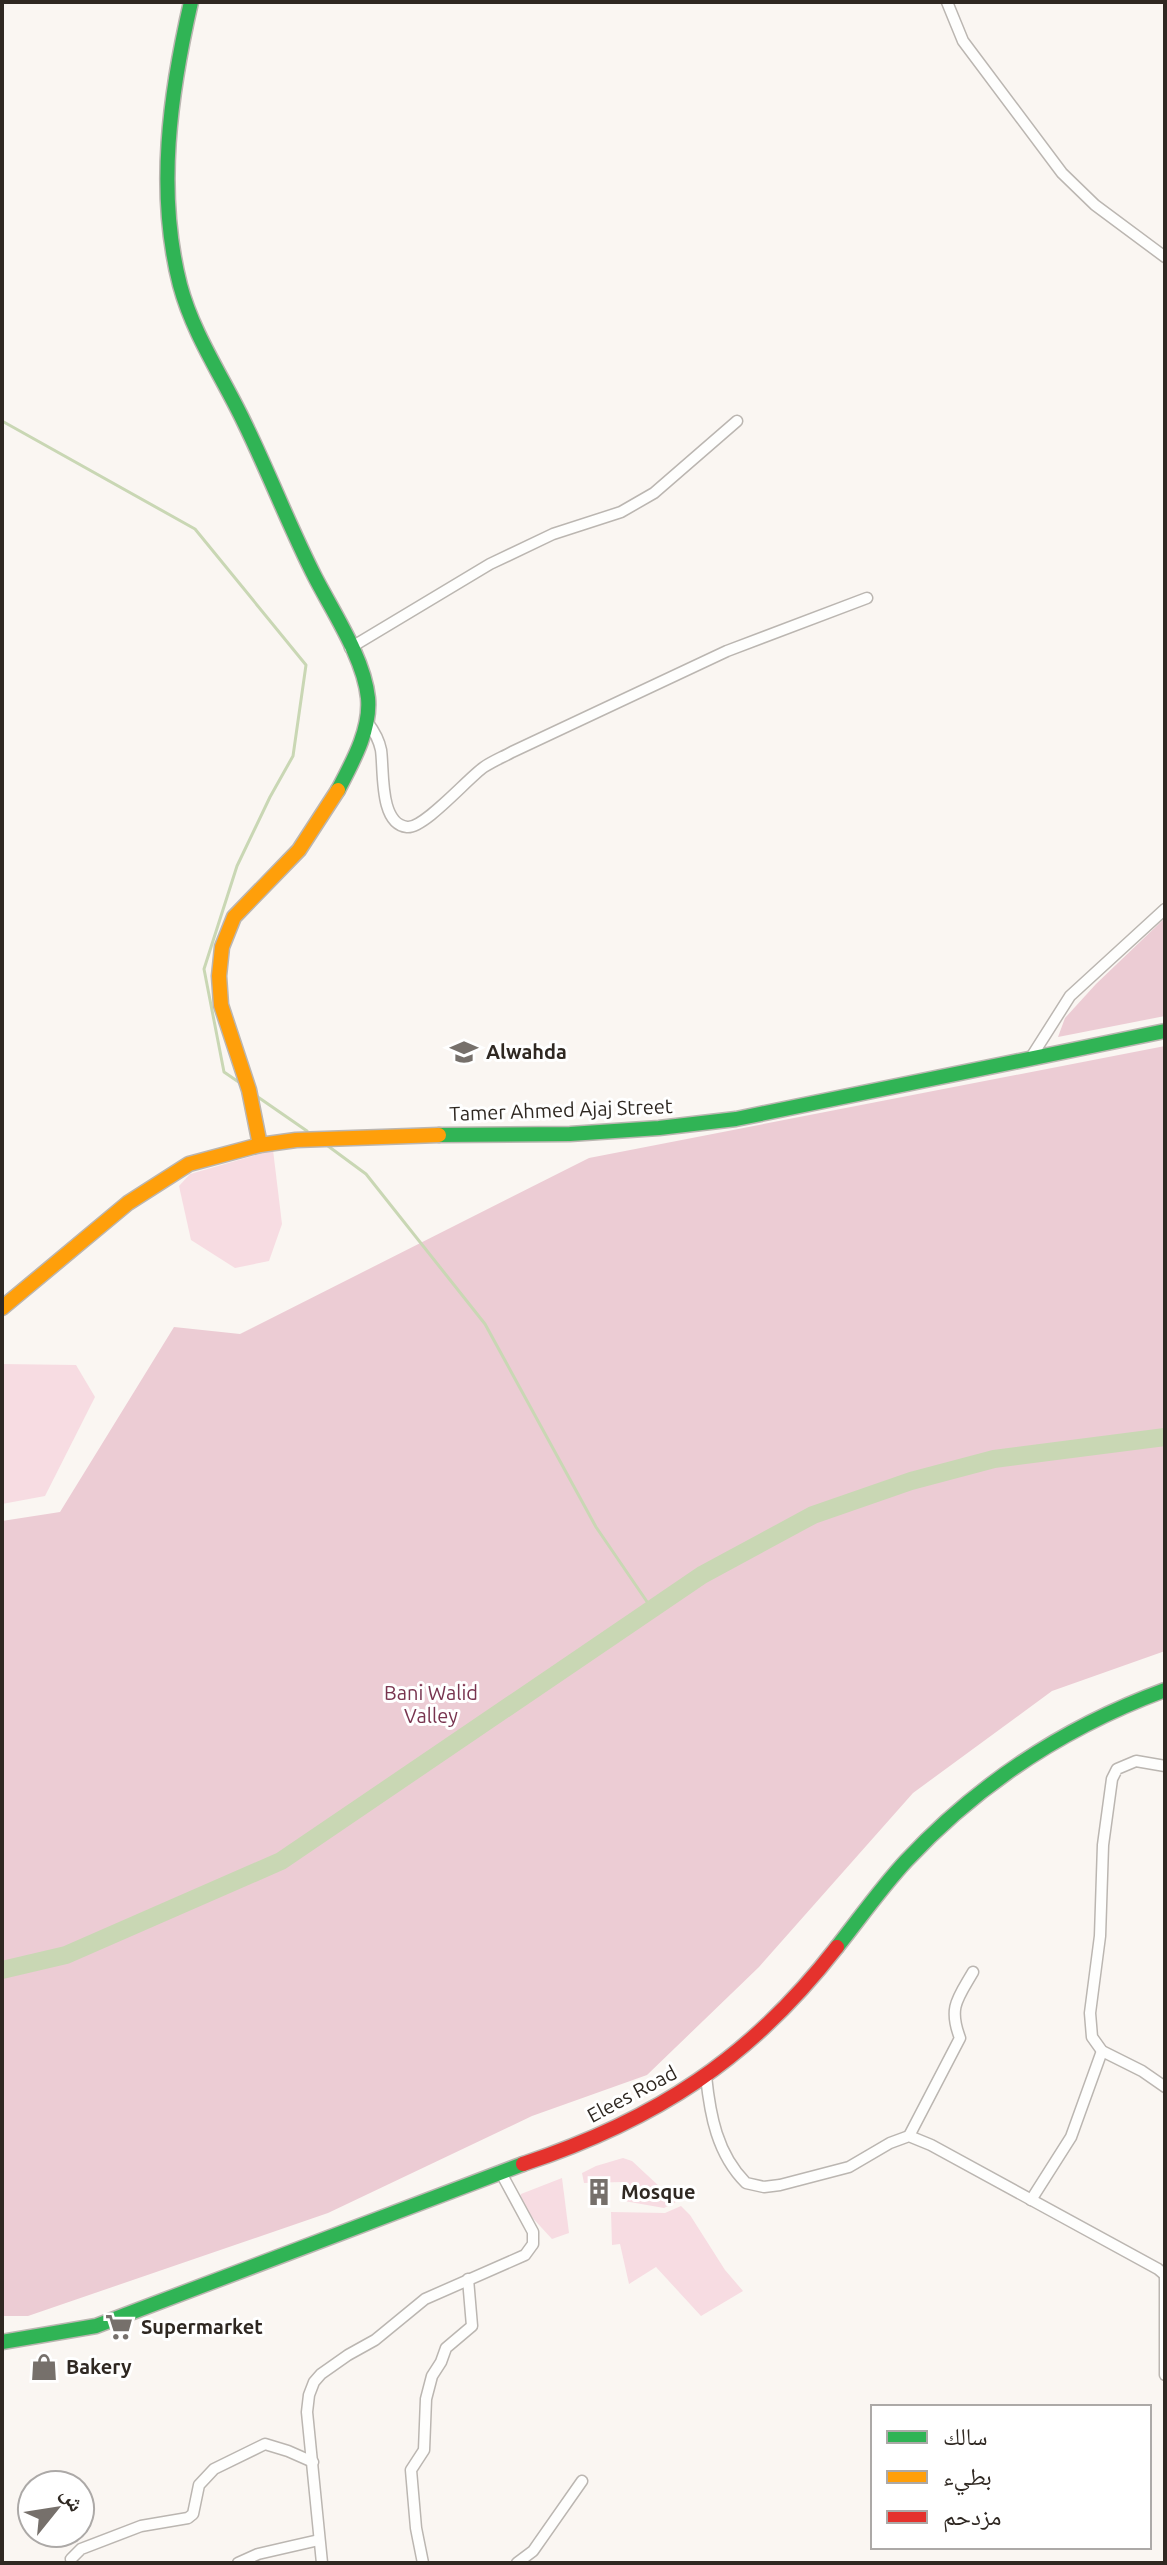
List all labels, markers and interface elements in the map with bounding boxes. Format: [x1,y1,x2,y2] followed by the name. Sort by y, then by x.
[449,1037,479,1067] school or university icon: Alwahda
[486,1040,567,1063] place label: Alwahda
[449,1094,673,1125] street label: Tamer Ahmed Ajaj Street
[384,1681,478,1727] park label: Bani Walid Valley
[583,2060,680,2127] street label: Elees Road
[584,2177,614,2207] building icon: Mosque
[621,2180,695,2203] place label: Mosque
[104,2312,134,2342] supermarket icon: Supermarket
[141,2315,263,2338] place label: Supermarket
[29,2352,59,2382] shop icon: Bakery
[66,2355,132,2378] place label: Bakery
[871,2405,1151,2549] legend
[943,2423,988,2450] text: سالك
[943,2463,992,2496] text: بطيء
[16,2469,96,2549] north arrow
[55,2482,90,2516] text: ش
[943,2503,1002,2533] text: مزدحم

